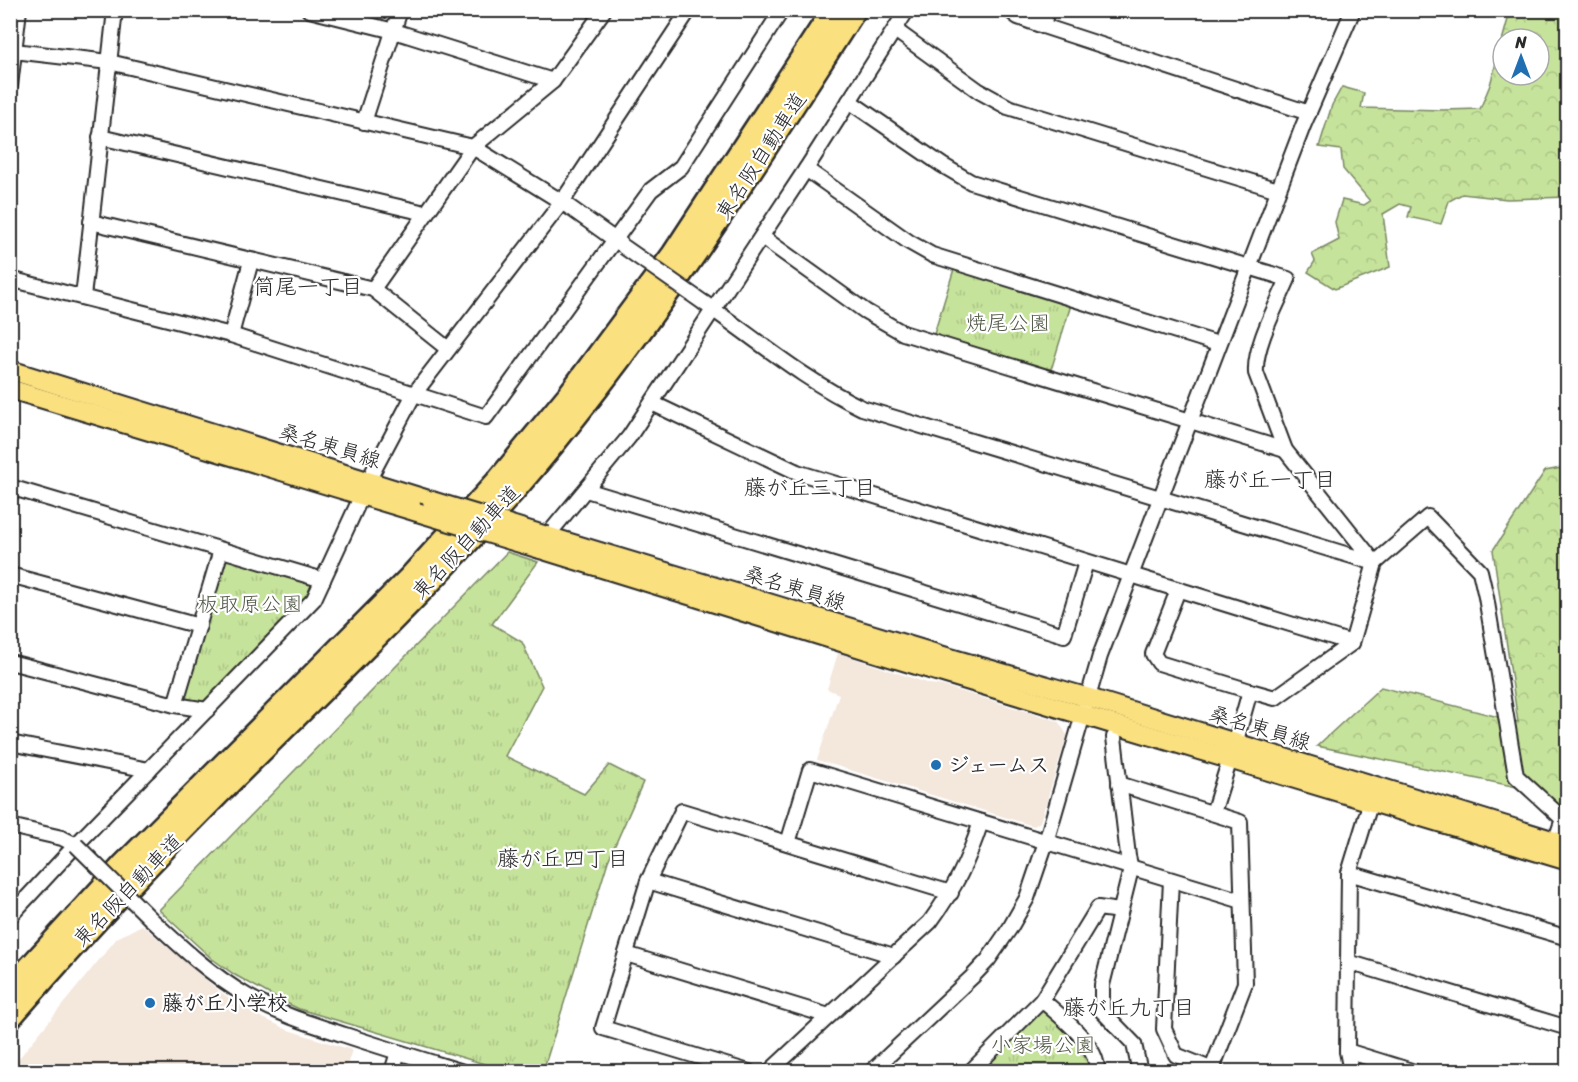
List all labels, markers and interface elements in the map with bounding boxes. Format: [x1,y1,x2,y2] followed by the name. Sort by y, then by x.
[1491,27,1551,87] north arrow
[1514,28,1527,57] text: N
[705,84,817,228] street label: 東名阪自動車道
[253,267,363,306] district label: 筒尾一丁目
[966,304,1050,342] park label: 焼尾公園
[274,412,386,480] street label: 桑名東員線
[1204,460,1336,499] district label: 藤が丘一丁目
[744,468,876,507] district label: 藤が丘三丁目
[402,475,530,609] street label: 東名阪自動車道
[739,554,851,622] street label: 桑名東員線
[198,585,303,623] park label: 板取原公園
[1204,694,1316,762] street label: 桑名東員線
[948,746,1049,784] place label: ジェームス
[929,758,943,772] marker: ジェームス
[63,824,193,956] street label: 東名阪自動車道
[497,839,629,878] district label: 藤が丘四丁目
[162,984,288,1022] place label: 藤が丘小学校
[1063,988,1195,1027] district label: 藤が丘九丁目
[143,996,157,1010] marker: 藤が丘小学校
[991,1026,1096,1064] park label: 小家場公園

